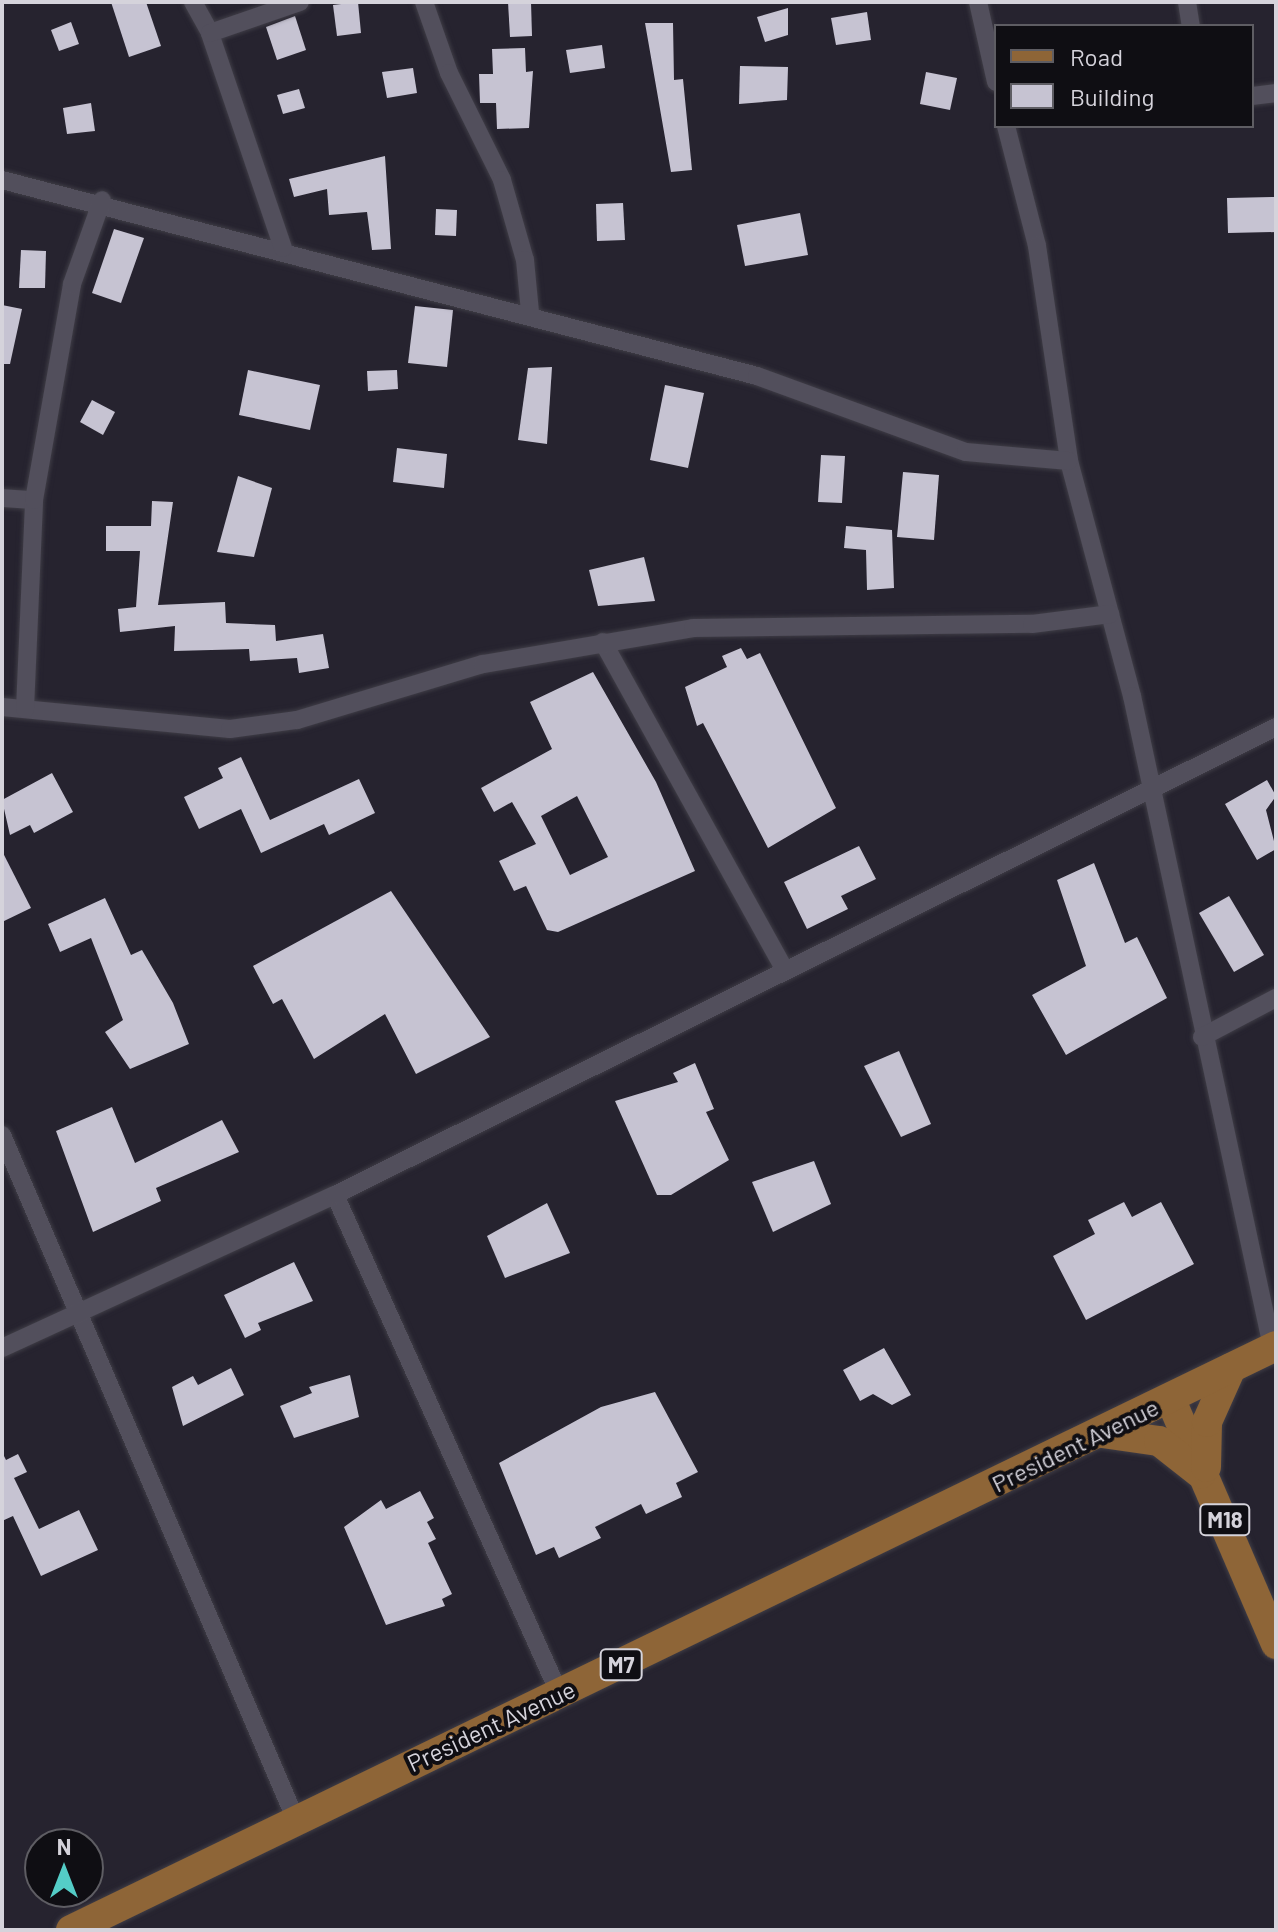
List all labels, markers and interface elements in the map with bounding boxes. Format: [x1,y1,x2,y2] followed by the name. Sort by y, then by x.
[994,24,1254,128] legend
[1070,42,1123,71] text: Road
[1070,82,1154,111] text: Building
[987,1392,1163,1498] street label: President Avenue
[1199,1502,1251,1538] road number: M18
[599,1647,643,1683] road number: M7
[403,1675,579,1777] street label: President Avenue
[24,1828,104,1908] north arrow
[57,1833,71,1859] text: N

